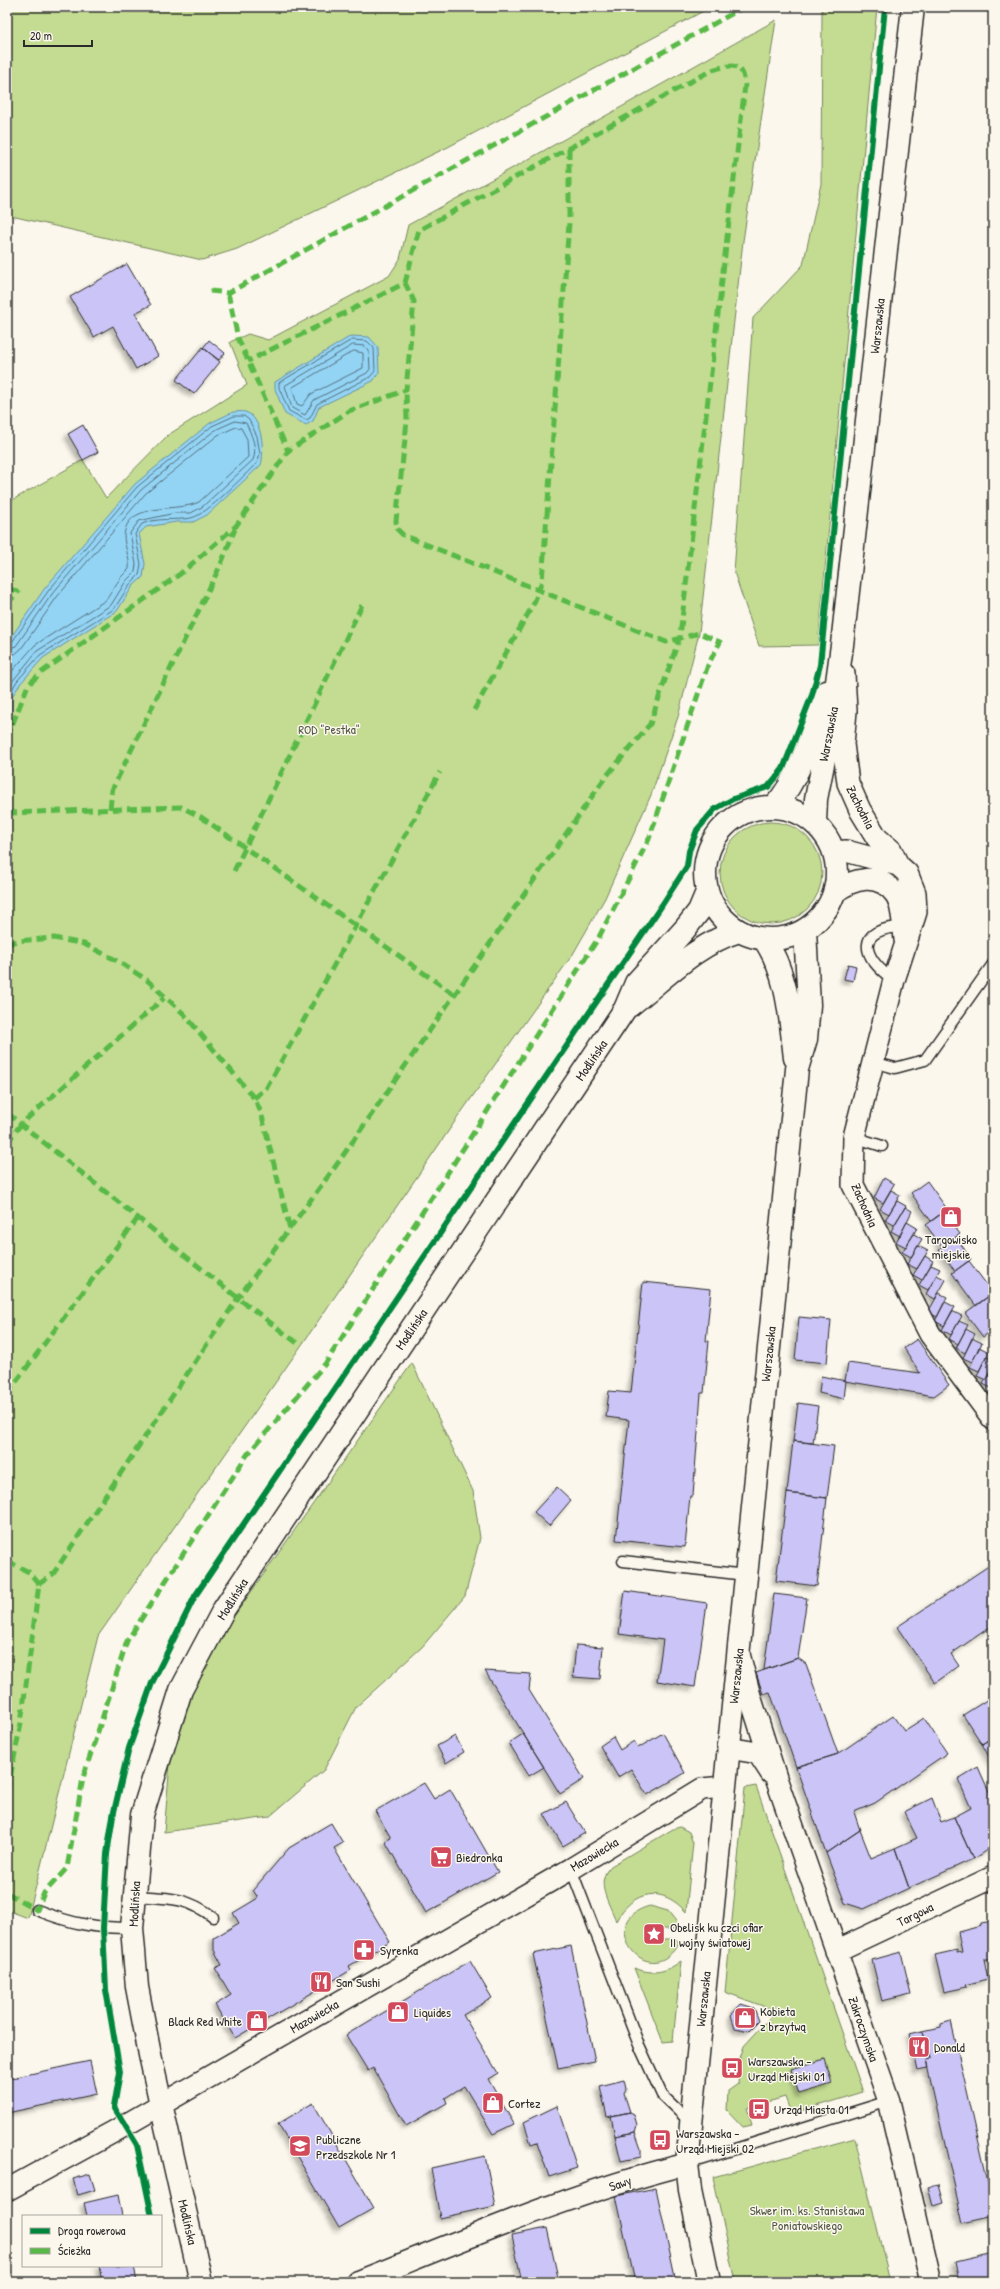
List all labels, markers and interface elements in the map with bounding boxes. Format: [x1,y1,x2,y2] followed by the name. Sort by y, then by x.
[24,22,92,48] scale bar
[30,27,52,44] text: 20 m
[865,298,889,354] street label: Warszawska
[814,705,842,763] street label: Warszawska
[298,720,360,738] park label: ROD "Pestka"
[842,782,880,832] street label: Zachodnia
[571,1036,611,1084] street label: Modlińska
[847,1180,883,1230] street label: Zachodnia
[938,1204,964,1230] shop icon: Targowisko miejskie
[925,1230,977,1263] place label: Targowisko miejskie
[391,1305,431,1353] street label: Modlińska
[756,1326,780,1382] street label: Warszawska
[212,1575,252,1623] street label: Modlińska
[724,1648,748,1704] street label: Warszawska
[567,1833,621,1875] street label: Mazowiecka
[428,1844,454,1870] supermarket icon: Biedronka
[456,1848,502,1866] place label: Biedronka
[124,1881,144,1927] street label: Modlińska
[894,1898,936,1930] street label: Targowa
[670,1918,763,1951] place label: Obelisk ku czci ofiar II wojny światowej
[641,1921,667,1947] place icon: Obelisk ku czci ofiar II wojny światowej
[351,1937,377,1963] pharmacy icon: Syrenka
[380,1941,418,1959] place label: Syrenka
[308,1969,334,1995] restaurant icon: San Sushi
[691,1971,715,2027] street label: Warszawska
[336,1973,380,1991] place label: San Sushi
[844,1994,884,2064] street label: Zakroczymska
[286,1995,342,2037] street label: Mazowiecka
[385,1999,411,2025] shop icon: Liquides
[760,2002,806,2035] place label: Kobieta z brzytwą
[414,2003,451,2021] place label: Liquides
[732,2005,758,2031] shop icon: Kobieta z brzytwą
[244,2008,270,2034] shop icon: Black Red White
[168,2012,242,2030] place label: Black Red White
[906,2034,932,2060] restaurant icon: Donald
[934,2038,965,2056] place label: Donald
[748,2052,825,2085] place label: Warszawska - Urząd Miejski 01
[719,2055,745,2081] bus stop icon: Warszawska - Urząd Miejski 01
[480,2090,506,2116] shop icon: Cortez
[508,2094,541,2112] place label: Cortez
[746,2096,772,2122] bus stop icon: Urząd Miasta 01
[774,2100,849,2118] place label: Urząd Miasta 01
[676,2124,754,2157] place label: Warszawska - Urząd Miejski 02
[647,2127,673,2153] bus stop icon: Warszawska - Urząd Miejski 02
[316,2130,396,2163] place label: Publiczne Przedszkole Nr 1
[287,2133,313,2159] school or university icon: Publiczne Przedszkole Nr 1
[606,2171,634,2195] street label: Sawy
[174,2198,202,2246] street label: Modlińska
[750,2201,864,2234] park label: Skwer im. ks. Stanisława Poniatowskiego
[22,2215,162,2267] legend
[58,2222,126,2239] text: Droga rowerowa
[58,2242,91,2259] text: Ścieżka

